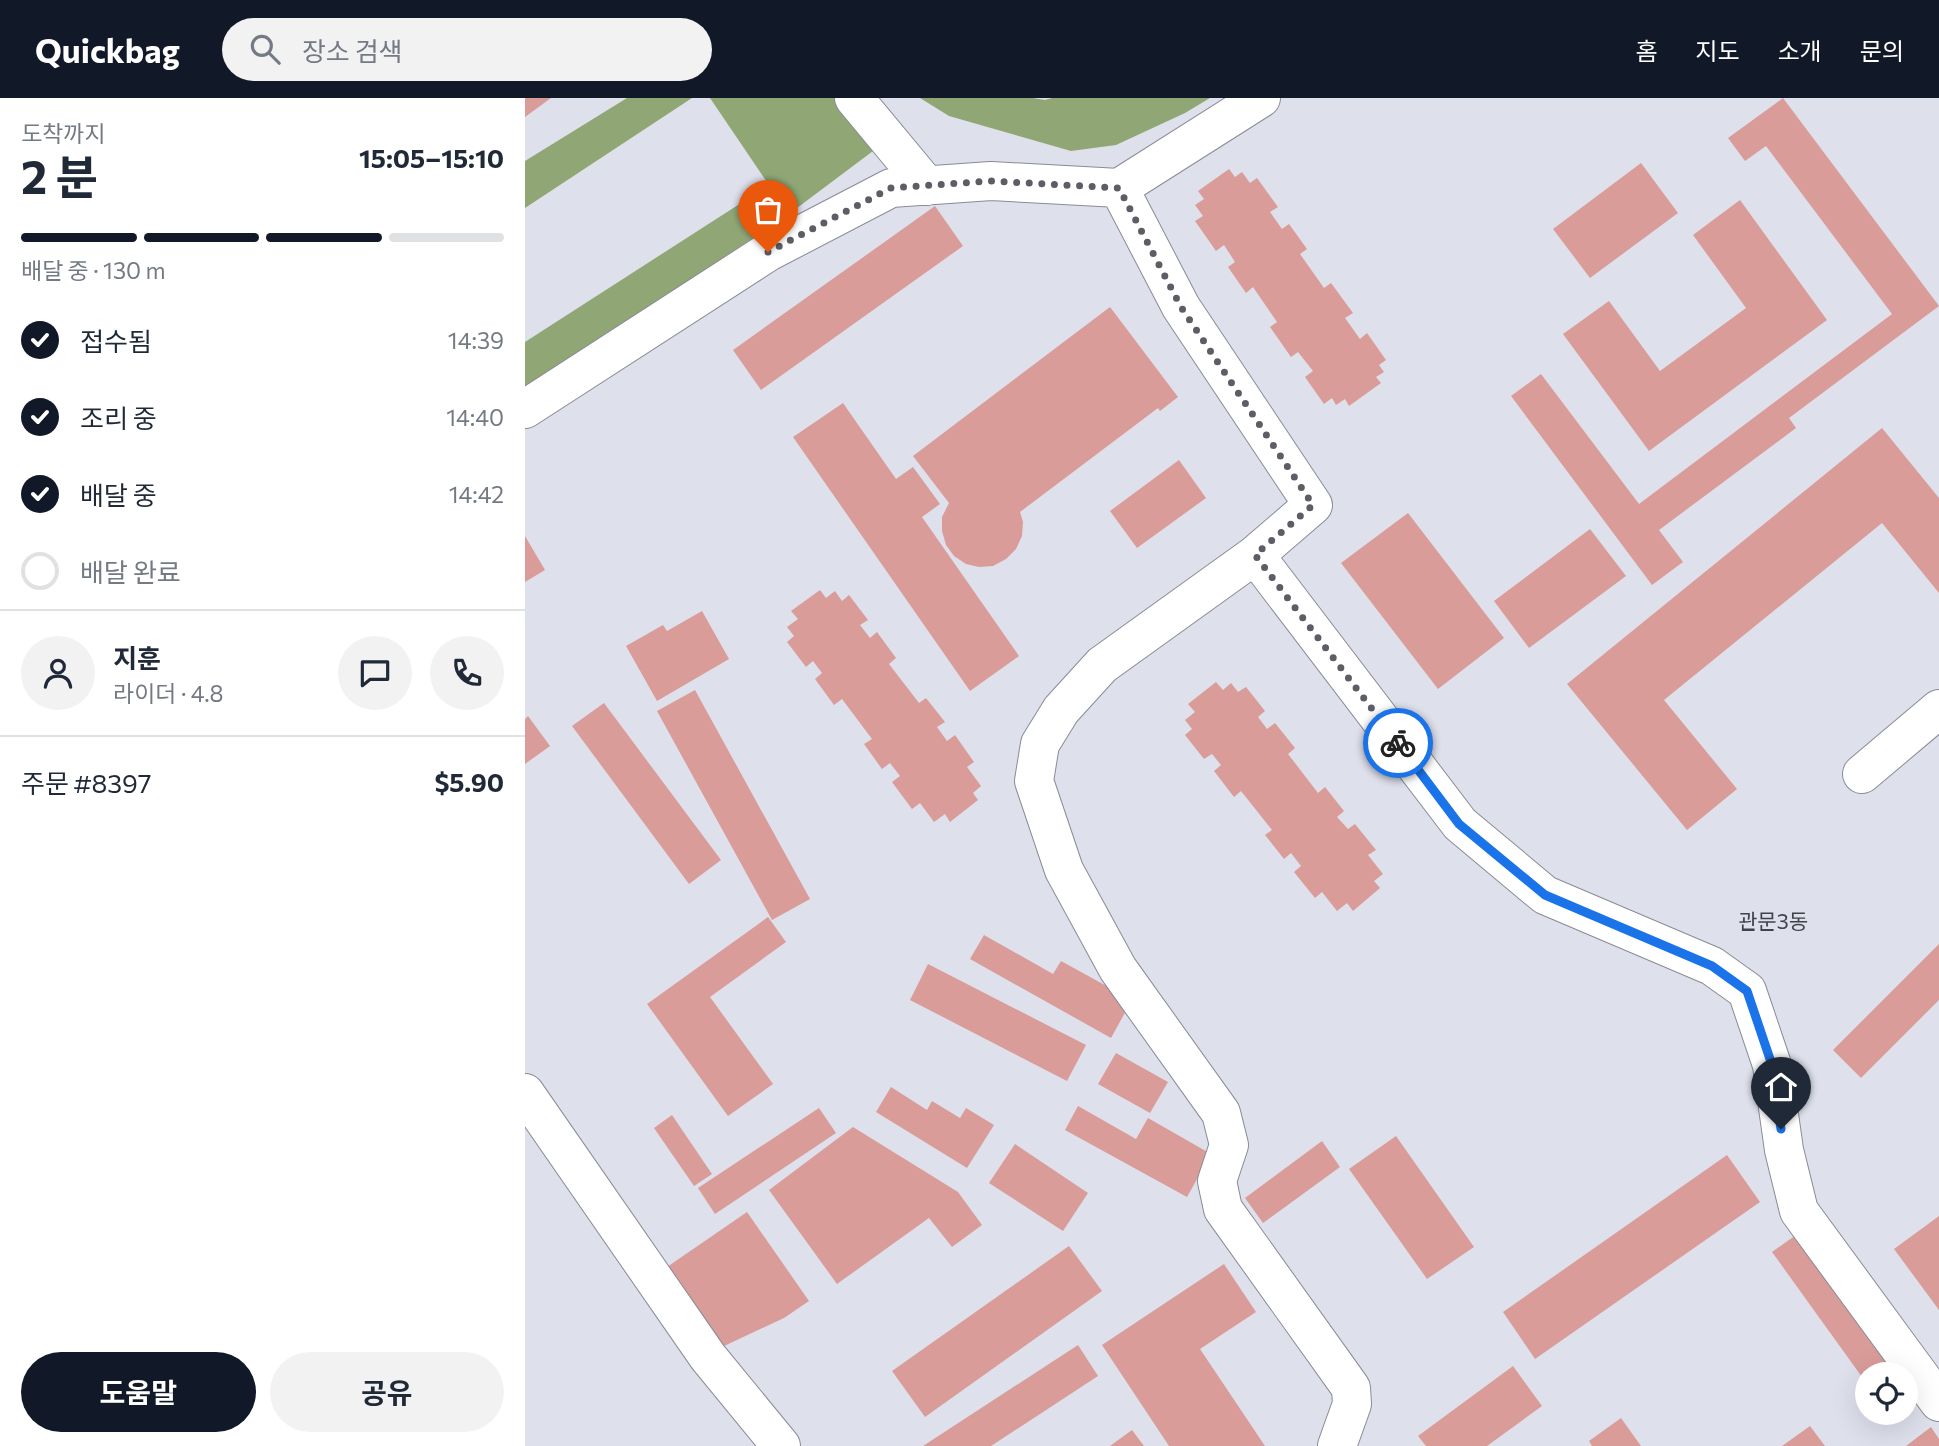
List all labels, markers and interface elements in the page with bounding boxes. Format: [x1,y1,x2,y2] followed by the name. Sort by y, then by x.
[222,18,712,81] search box
[35,29,180,70] text: Quickbag
[246,30,284,68] icon: search
[302,35,403,66] text: 장소 검색
[1635,36,1657,65] text: 홈
[1695,36,1740,65] text: 지도
[1778,36,1822,65] text: 소개
[1860,36,1904,65] text: 문의
[21,119,106,147] text: 도착까지
[359,142,504,173] text: 15:05–15:10
[21,147,98,203] text: 2 분
[738,180,798,252] pin
[749,191,787,229] icon: bag
[21,256,166,284] text: 배달 중 · 130 m
[21,321,59,359] icon: check
[80,325,152,356] text: 접수됨
[448,326,504,354] text: 14:39
[21,398,59,436] icon: check
[80,402,157,433] text: 조리 중
[446,403,504,431] text: 14:40
[21,475,59,513] icon: check
[80,479,157,510] text: 배달 중
[449,480,504,508] text: 14:42
[80,556,181,587] text: 배달 완료
[21,636,95,710] button: person
[338,636,412,710] button: chat
[430,636,504,710] button: phone
[113,642,161,673] text: 지훈
[113,679,223,707] text: 라이더 · 4.8
[1363,708,1433,778] courier
[1379,724,1417,762] icon: bike
[434,766,504,797] text: $5.90
[21,767,152,798] text: 주문 #8397
[1738,908,1808,933] district label: 관문3동
[1751,1057,1811,1129] pin
[1762,1068,1800,1106] icon: home
[21,1352,256,1432] button: 도움말
[270,1352,504,1432] button: 공유
[1855,1362,1918,1425] map controls
[1855,1362,1918,1425] button: locate

